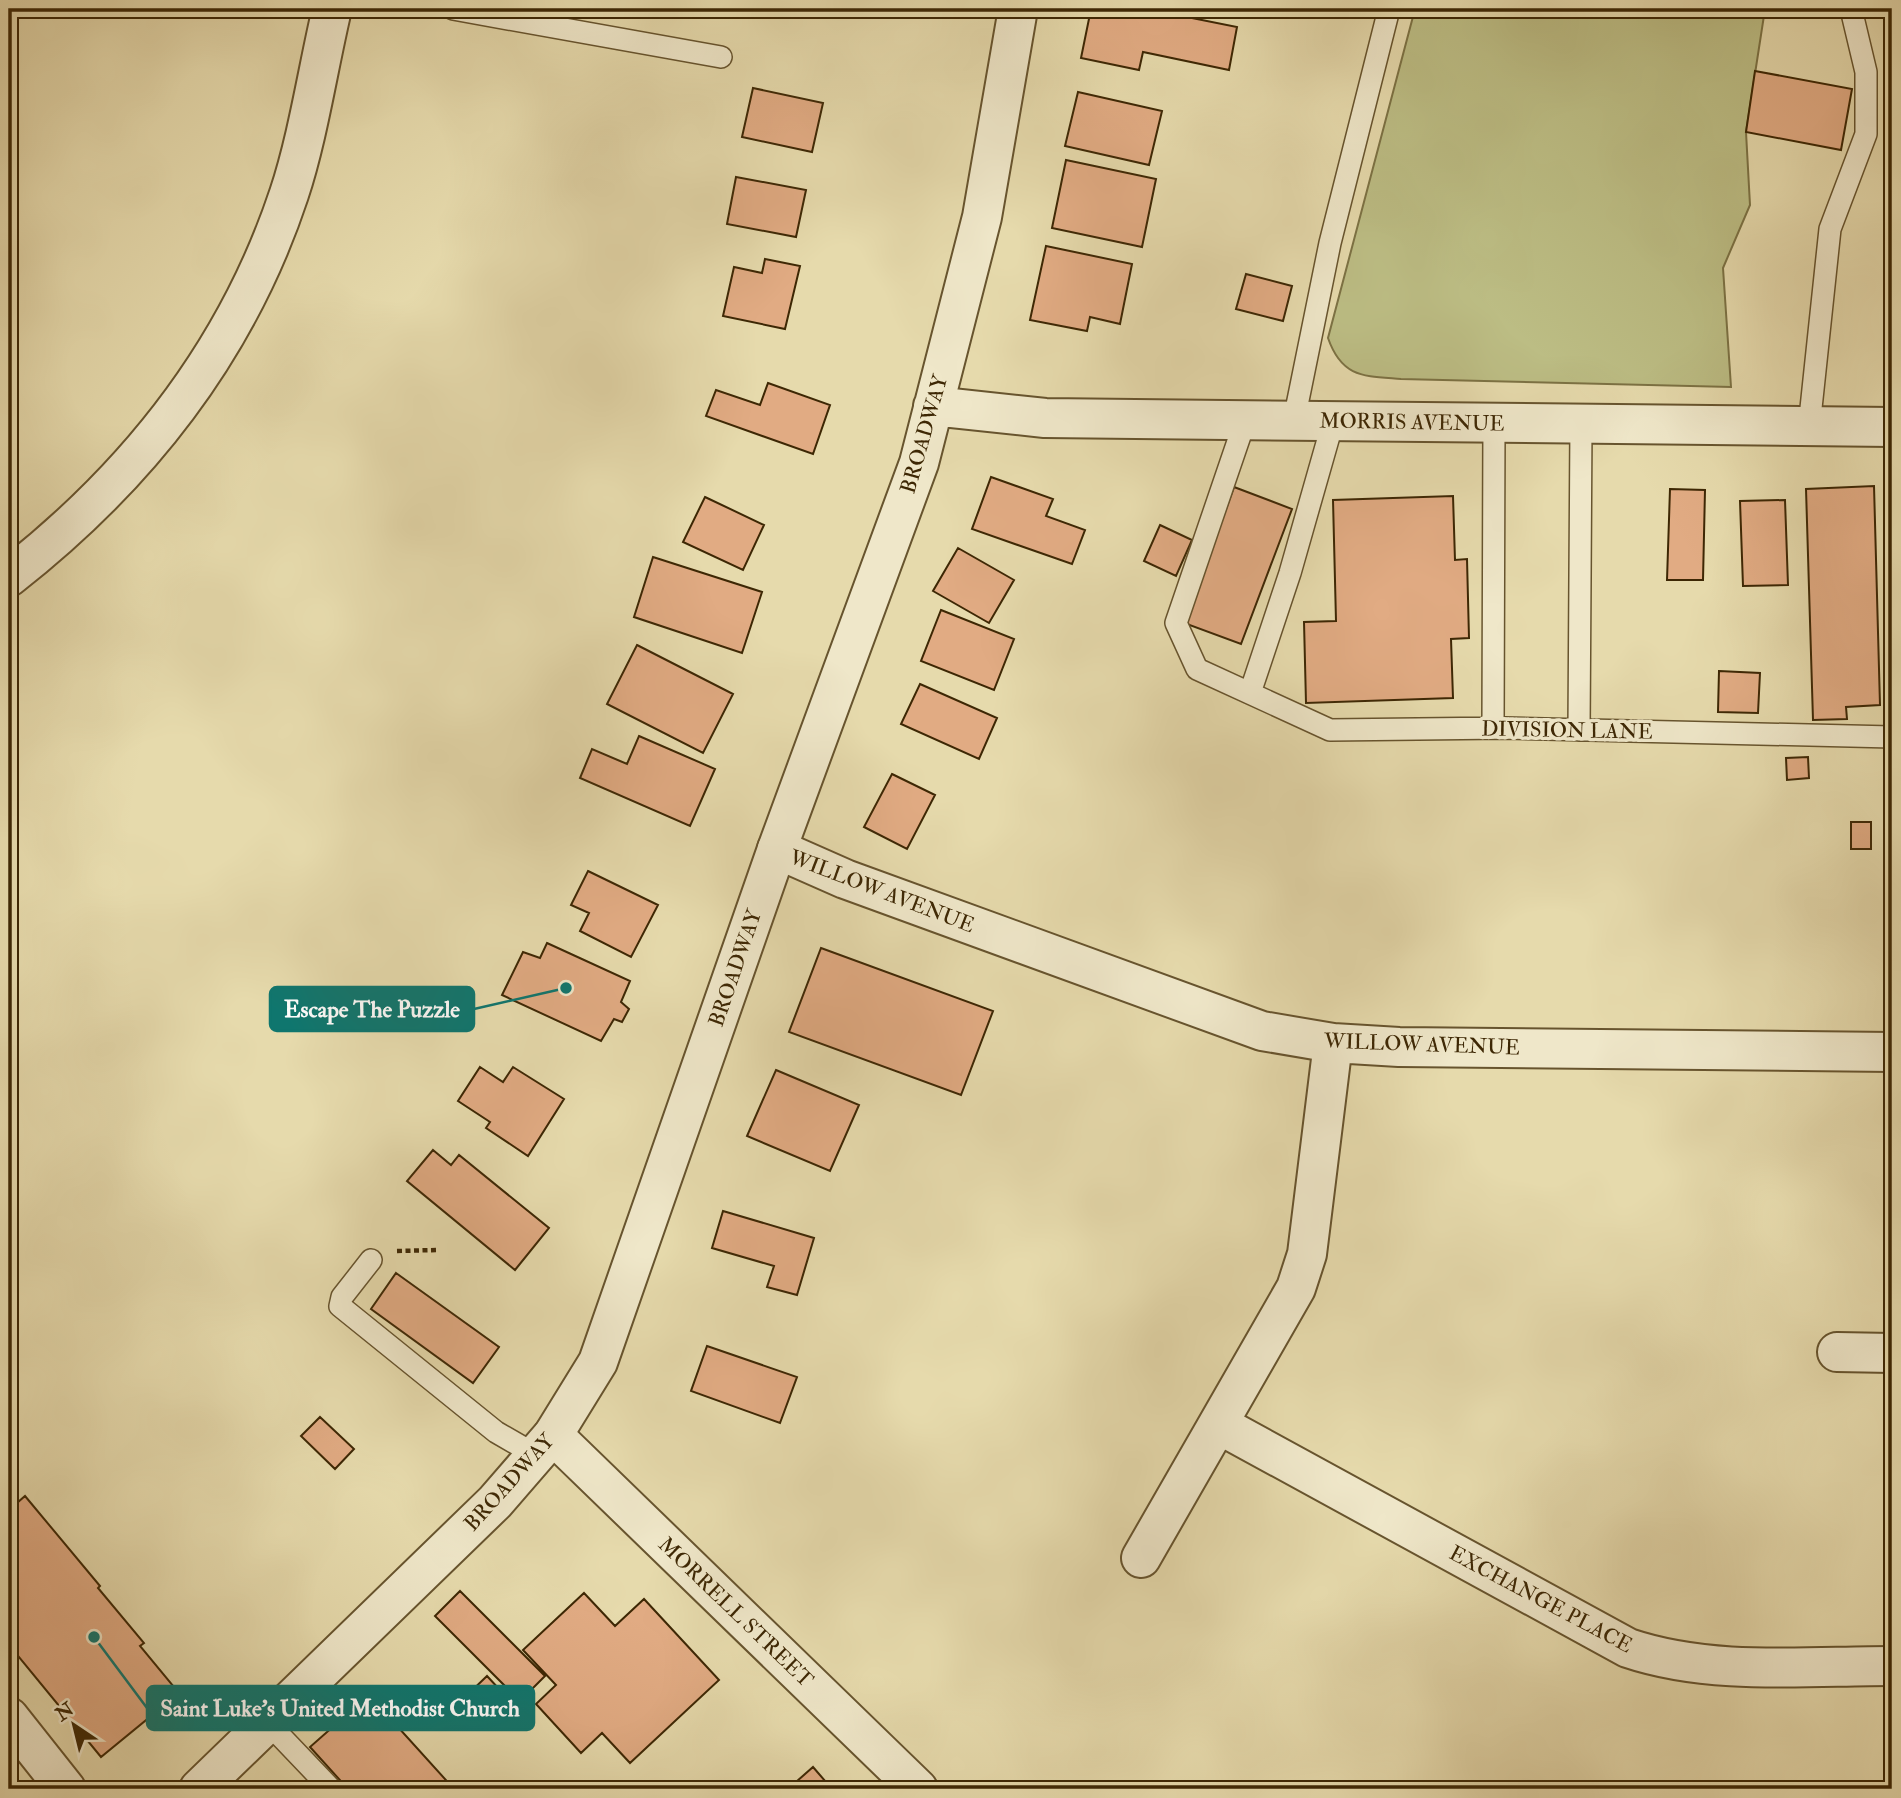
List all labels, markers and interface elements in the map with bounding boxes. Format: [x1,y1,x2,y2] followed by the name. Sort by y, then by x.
[895,371,954,497] street label: BROADWAY
[1319,407,1505,438] street label: MORRIS AVENUE
[1481,716,1653,745] street label: DIVISION LANE
[785,843,978,939] street label: WILLOW AVENUE
[703,905,768,1030] street label: BROADWAY
[270,987,474,1031] callout: Escape The Puzzle
[284,995,460,1025] text: Escape The Puzzle
[1323,1028,1520,1061] street label: WILLOW AVENUE
[458,1427,561,1537] street label: BROADWAY
[652,1531,819,1694] street label: MORRELL STREET
[1444,1540,1637,1659] street label: EXCHANGE PLACE
[147,1686,534,1730] callout: Saint Luke's United Methodist Church
[38,1689,108,1759] north arrow
[160,1694,520,1723] text: Saint Luke's United Methodist Church
[50,1697,79,1727] text: N

